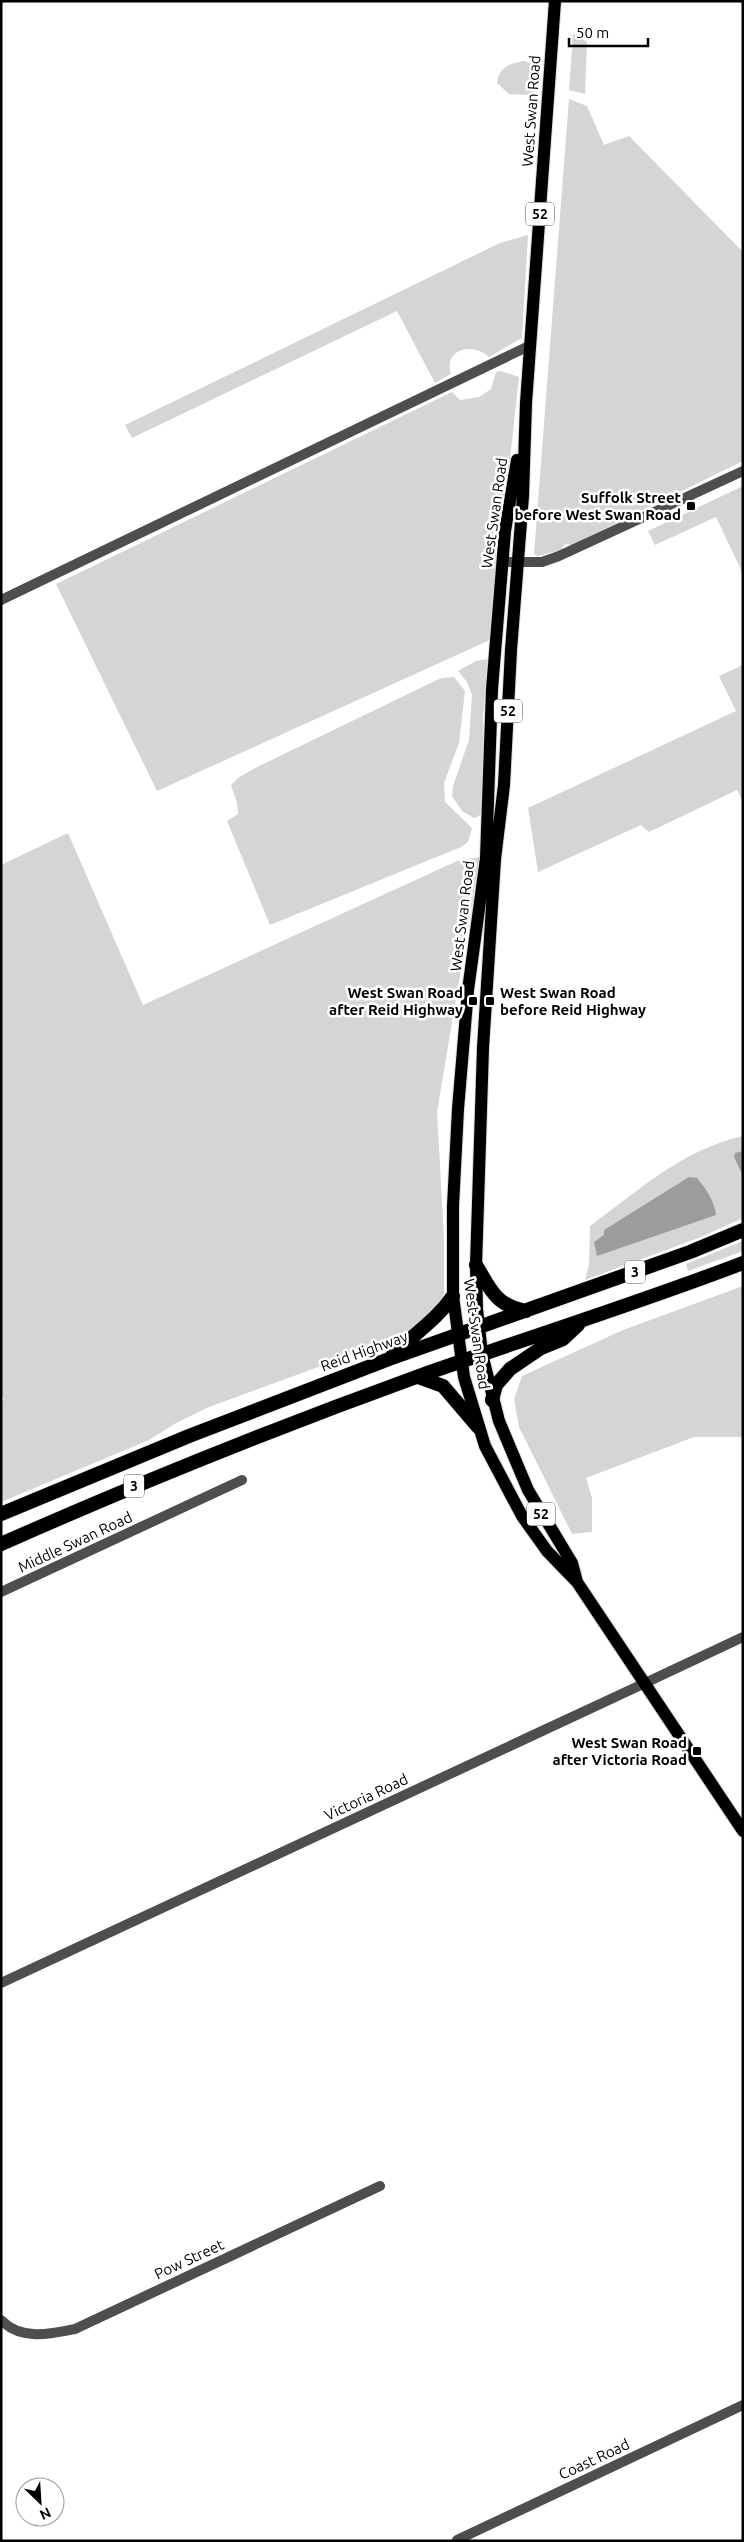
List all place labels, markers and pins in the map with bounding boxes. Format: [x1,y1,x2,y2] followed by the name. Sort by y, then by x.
[514,489,682,523] place label: Suffolk Street before West Swan Road
[685,500,697,512] marker: Suffolk Street before West Swan Road
[329,984,463,1018] place label: West Swan Road after Reid Highway
[500,984,646,1018] place label: West Swan Road before Reid Highway
[467,995,479,1007] marker: West Swan Road after Reid Highway
[484,995,496,1007] marker: West Swan Road before Reid Highway
[553,1734,687,1768] place label: West Swan Road after Victoria Road
[691,1745,703,1757] marker: West Swan Road after Victoria Road

